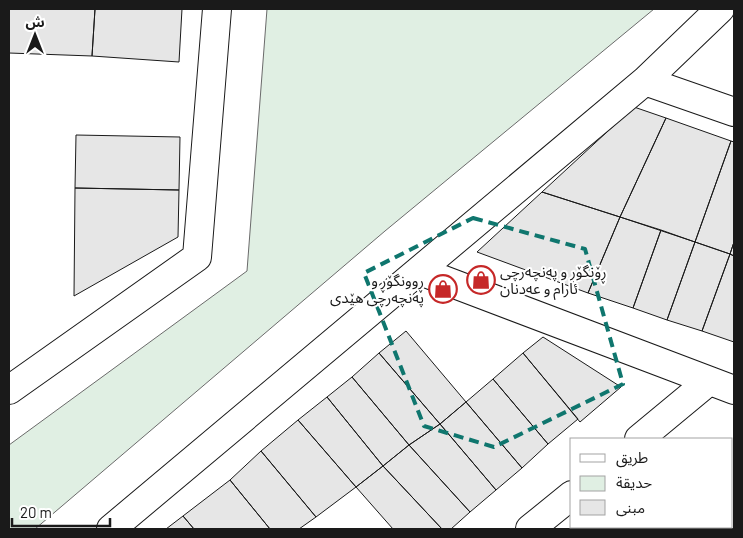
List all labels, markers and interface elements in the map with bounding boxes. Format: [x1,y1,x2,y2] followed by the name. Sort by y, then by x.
[10,10,60,60] north arrow
[25,13,45,30] text: ش
[500,262,607,300] place label: ڕۆنگۆڕ و پەنچەرچی ئارام و عەدنان
[466,265,496,295] shop icon: ڕۆنگۆڕ و پەنچەرچی ئارام و عەدنان
[330,271,424,308] place label: ڕوونگۆڕ و پەنچەرچی هێدی
[428,274,458,304] shop icon: ڕوونگۆڕ و پەنچەرچی هێدی
[570,438,733,528] legend
[616,448,648,468] text: طريق
[616,473,652,491] text: حديقة
[12,496,110,528] scale bar
[616,498,645,517] text: مبنى
[20,503,52,521] text: 20 m

